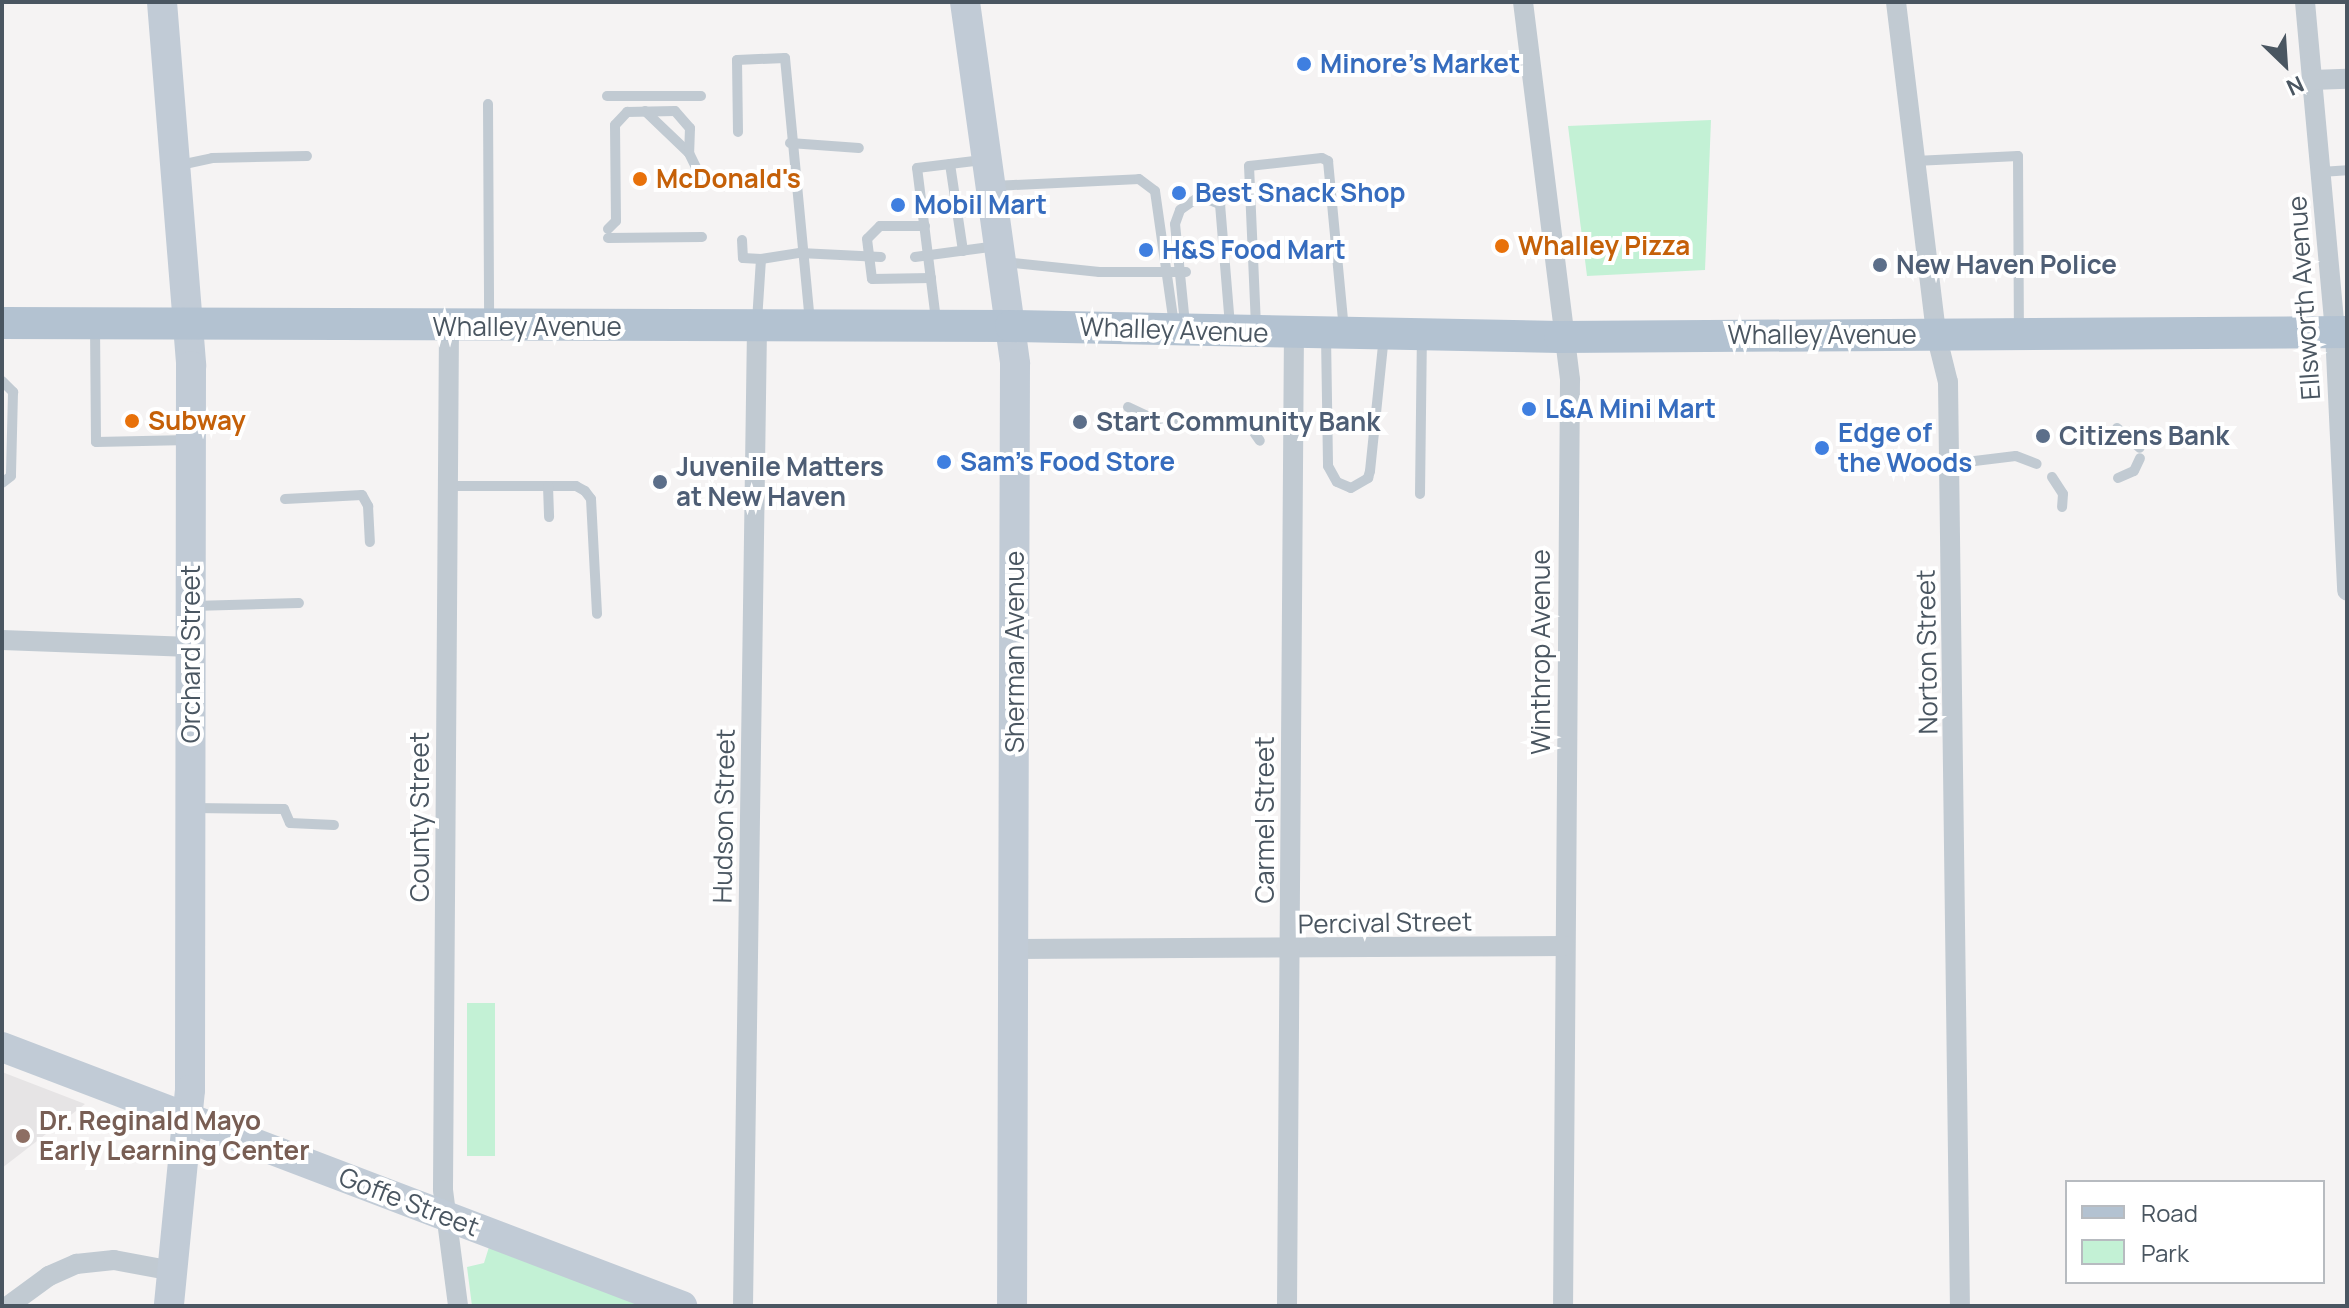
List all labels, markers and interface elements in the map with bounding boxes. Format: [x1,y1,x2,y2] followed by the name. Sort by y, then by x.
[2245,24,2325,104] north arrow
[1320,48,1520,80] place label: Minore's Market
[1295,55,1313,73] marker: Minore's Market
[2282,69,2309,103] text: N
[656,163,801,195] place label: McDonald's
[631,170,649,188] marker: McDonald's
[1195,177,1406,209] place label: Best Snack Shop
[1170,184,1188,202] marker: Best Snack Shop
[914,189,1047,221] place label: Mobil Mart
[2281,195,2327,401] street label: Ellsworth Avenue
[889,196,907,214] marker: Mobil Mart
[1518,230,1690,262] place label: Whalley Pizza
[1162,234,1346,266] place label: H&S Food Mart
[1493,237,1511,255] marker: Whalley Pizza
[1137,241,1155,259] marker: H&S Food Mart
[1896,249,2117,281] place label: New Haven Police
[1871,256,1889,274] marker: New Haven Police
[432,311,622,343] street label: Whalley Avenue
[1079,311,1269,349] street label: Whalley Avenue
[1727,319,1917,351] street label: Whalley Avenue
[1545,393,1716,425] place label: L&A Mini Mart
[1520,400,1538,418] marker: L&A Mini Mart
[148,405,246,437] place label: Subway
[1096,406,1380,438] place label: Start Community Bank
[123,412,141,430] marker: Subway
[1071,413,1089,431] marker: Start Community Bank
[1838,417,1972,478] place label: Edge of the Woods
[2059,420,2229,452] place label: Citizens Bank
[2034,427,2052,445] marker: Citizens Bank
[1813,439,1831,457] marker: Edge of the Woods
[960,446,1174,478] place label: Sam's Food Store
[676,451,884,512] place label: Juvenile Matters at New Haven
[935,453,953,471] marker: Sam's Food Store
[651,473,669,491] marker: Juvenile Matters at New Haven
[1525,549,1557,755] street label: Winthrop Avenue
[999,551,1031,753] street label: Sherman Avenue
[175,565,207,743] street label: Orchard Street
[1910,569,1944,735] street label: Norton Street
[707,728,741,904] street label: Hudson Street
[404,732,436,902] street label: County Street
[1249,736,1281,904] street label: Carmel Street
[1297,906,1473,940] street label: Percival Street
[39,1105,310,1166] place label: Dr. Reginald Mayo Early Learning Center
[14,1127,32,1145] marker: Dr. Reginald Mayo Early Learning Center
[335,1161,483,1243] street label: Goffe Street
[2065,1180,2325,1284] legend
[2141,1196,2198,1229] text: Road
[2141,1236,2189,1269] text: Park

